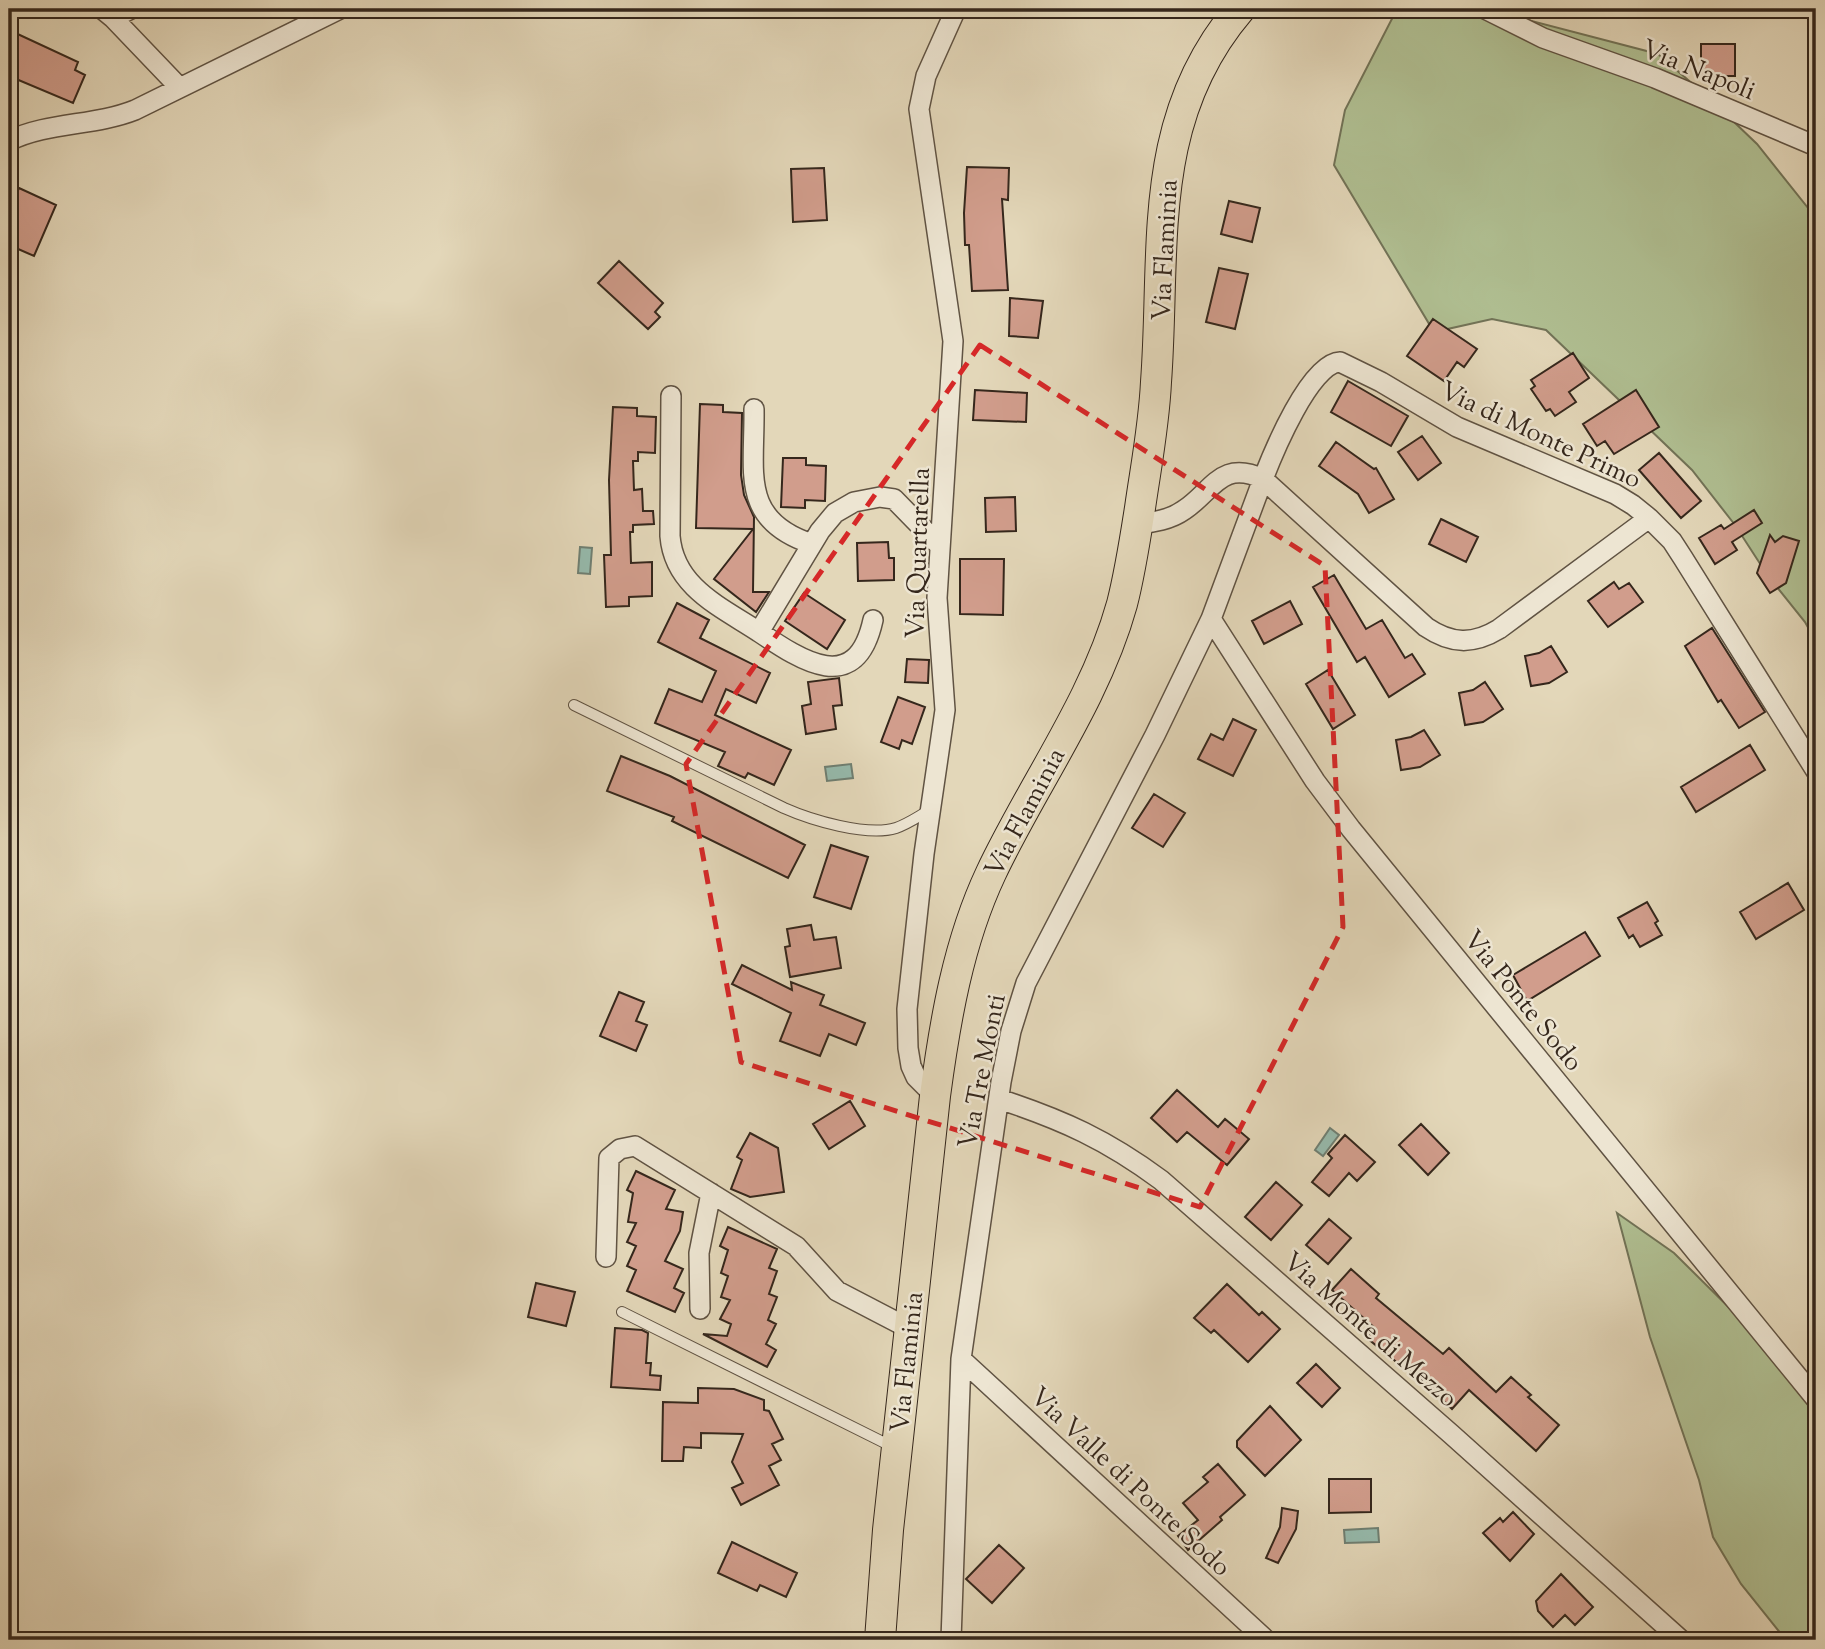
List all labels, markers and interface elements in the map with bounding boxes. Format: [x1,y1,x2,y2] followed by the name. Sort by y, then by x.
[1636,32,1761,111] street label: Via Napoli
[1144,178,1189,322] street label: Via Flaminia
[1433,373,1647,499] street label: Via di Monte Primo
[898,467,941,639] street label: Via Quartarella
[977,742,1076,884] street label: Via Flaminia
[1454,923,1591,1080] street label: Via Ponte Sodo
[950,991,1017,1152] street label: Via Tre Monti
[1274,1244,1465,1417] street label: Via Monte di Mezzo
[883,1290,934,1435] street label: Via Flaminia
[1020,1380,1238,1586] street label: Via Valle di Ponte Sodo

